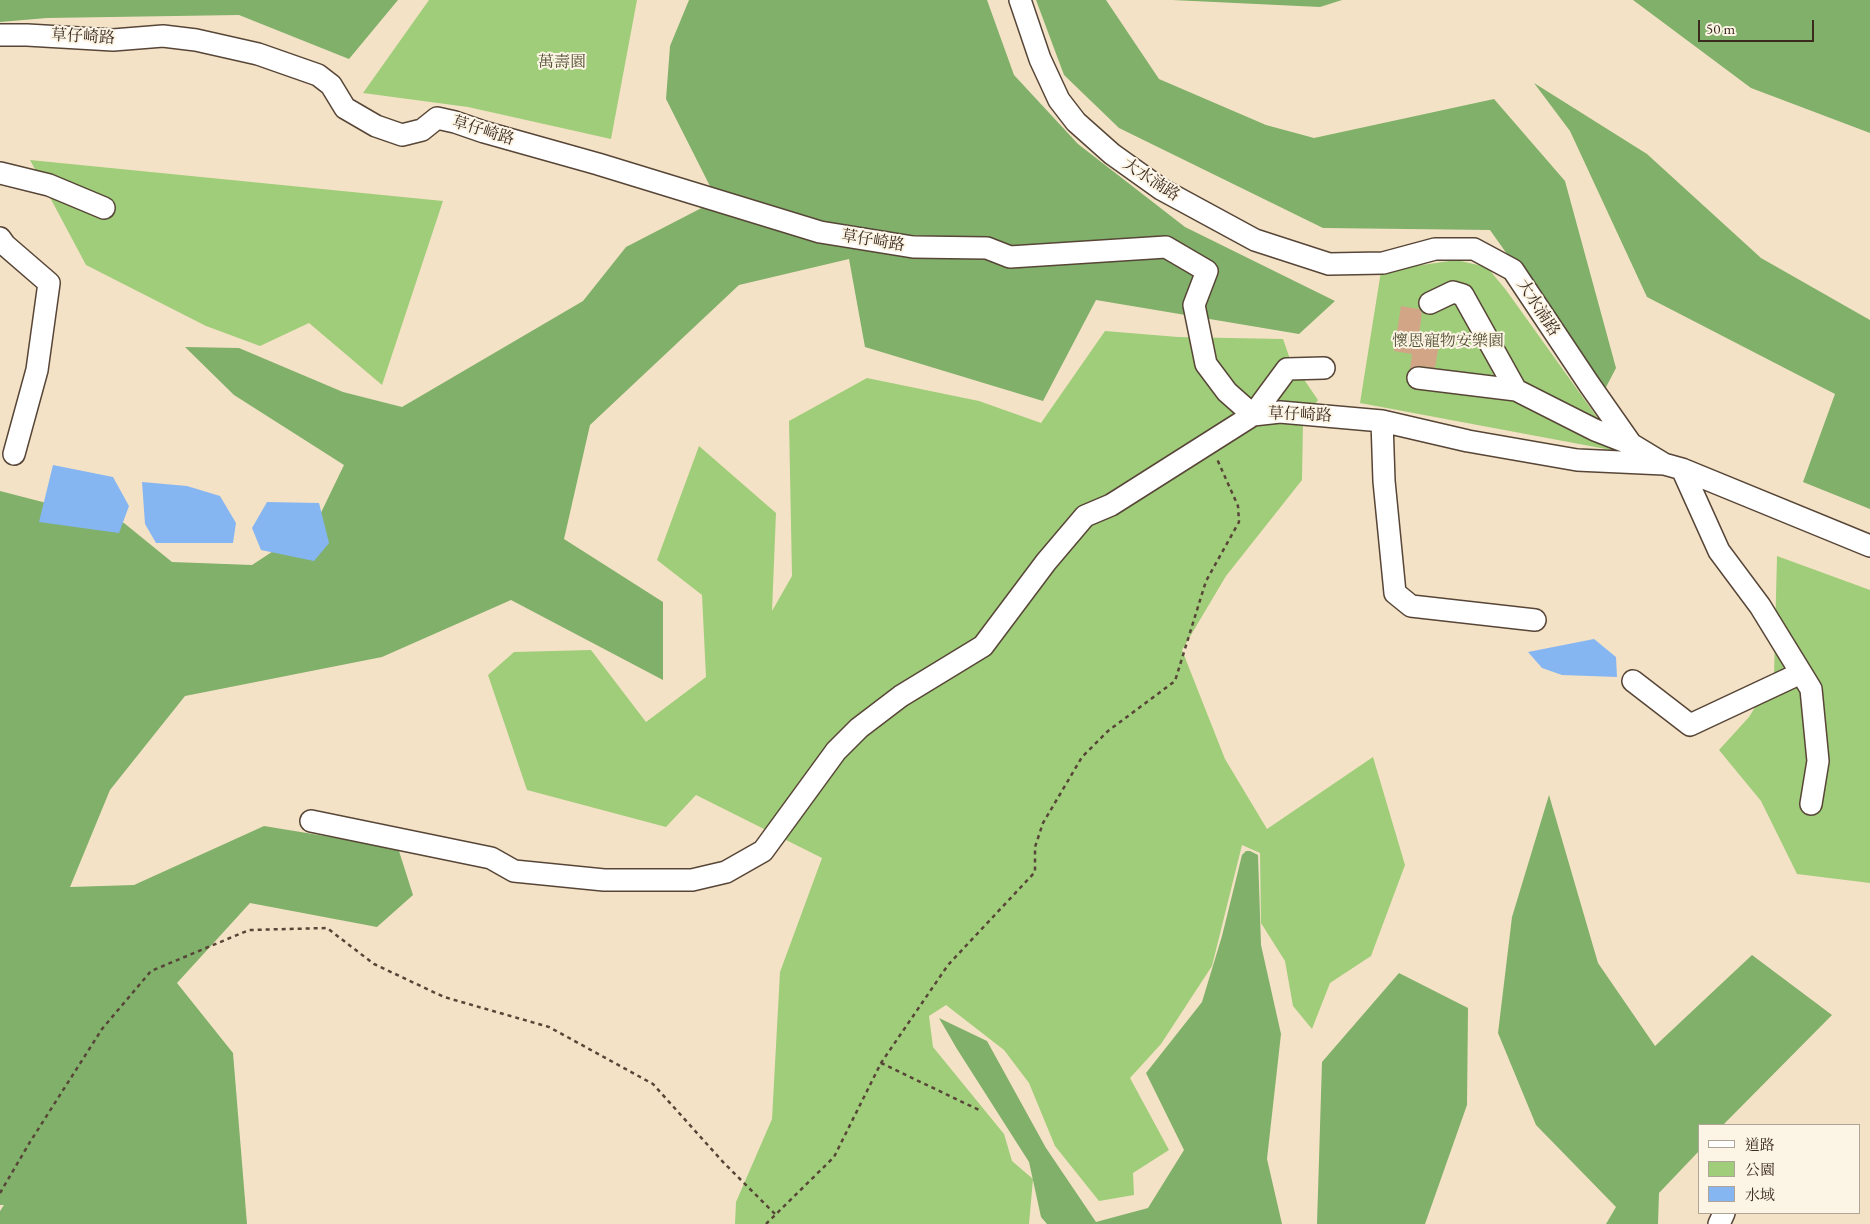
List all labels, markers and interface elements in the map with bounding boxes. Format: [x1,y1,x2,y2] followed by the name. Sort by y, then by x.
[1700,10,1816,42] scale bar
[1706,19,1735,38] text: 50 m
[51,26,115,48] street label: 草仔崎路
[538,53,586,73] park label: 萬壽園
[450,112,516,150] street label: 草仔崎路
[1119,155,1183,205] street label: 大水湳路
[840,227,906,255] street label: 草仔崎路
[1513,276,1563,340] street label: 大水湳路
[1392,332,1504,352] park label: 懷恩寵物安樂園
[1268,404,1332,426] street label: 草仔崎路
[1698,1124,1860,1214] legend
[1745,1135,1775,1154] text: 道路
[1745,1160,1775,1179] text: 公園
[1745,1185,1775,1204] text: 水域

